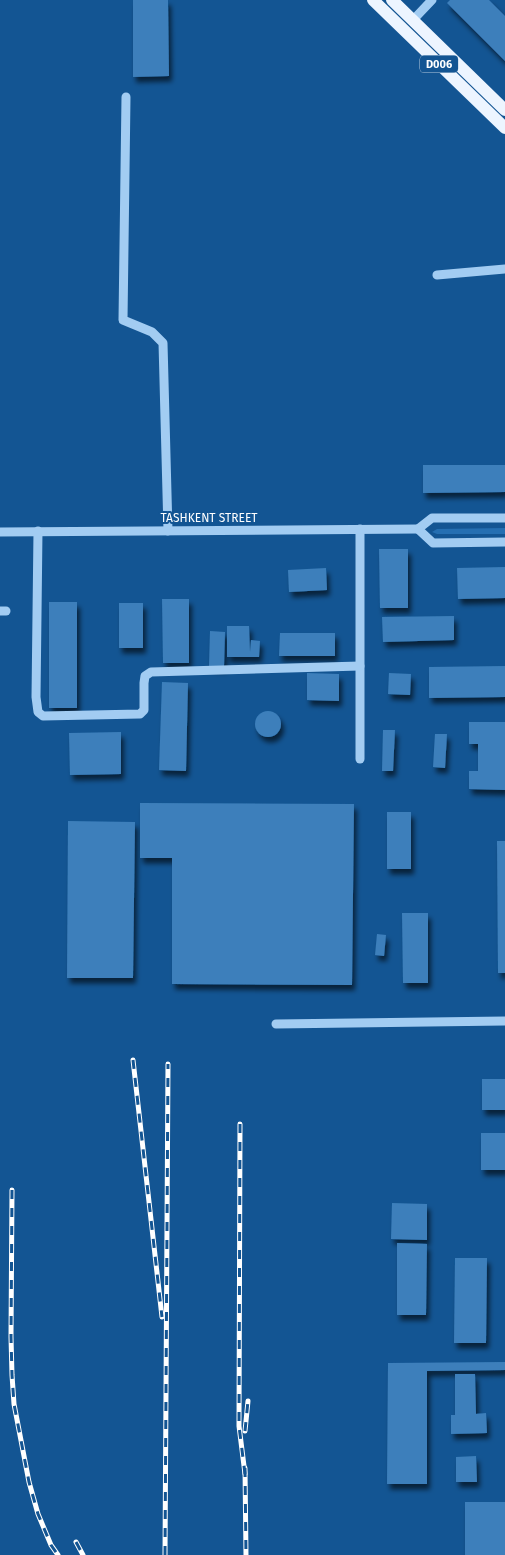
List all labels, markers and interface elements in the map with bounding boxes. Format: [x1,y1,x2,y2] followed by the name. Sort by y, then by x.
[420,56,458,72] road number: D006
[160,511,258,525] street label: TASHKENT STREET

